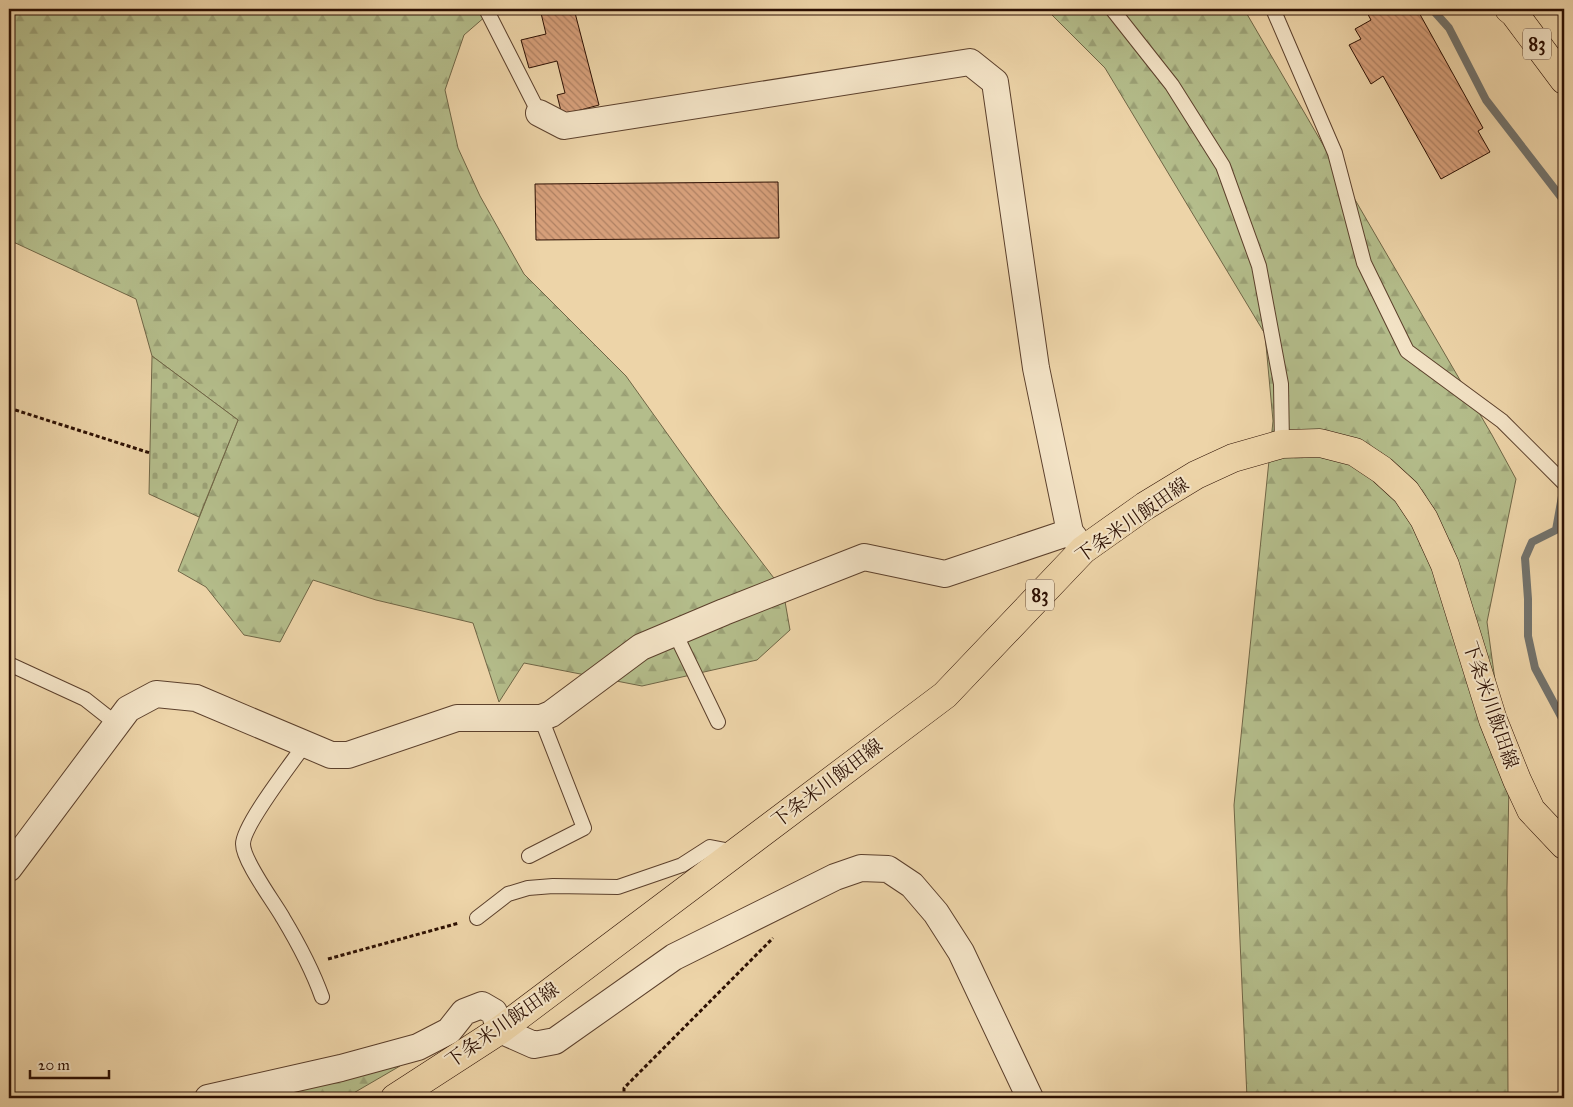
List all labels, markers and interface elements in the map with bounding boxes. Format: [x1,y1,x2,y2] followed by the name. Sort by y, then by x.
[1523,29,1551,60] road number: 83
[1071,472,1193,568] street label: 下条米川飯田線
[1026,580,1054,610] road number: 83
[1458,638,1524,772] street label: 下条米川飯田線
[767,734,887,832] street label: 下条米川飯田線
[441,977,563,1073] street label: 下条米川飯田線
[30,1047,109,1079] scale bar
[38,1056,70,1074] text: 20 m

